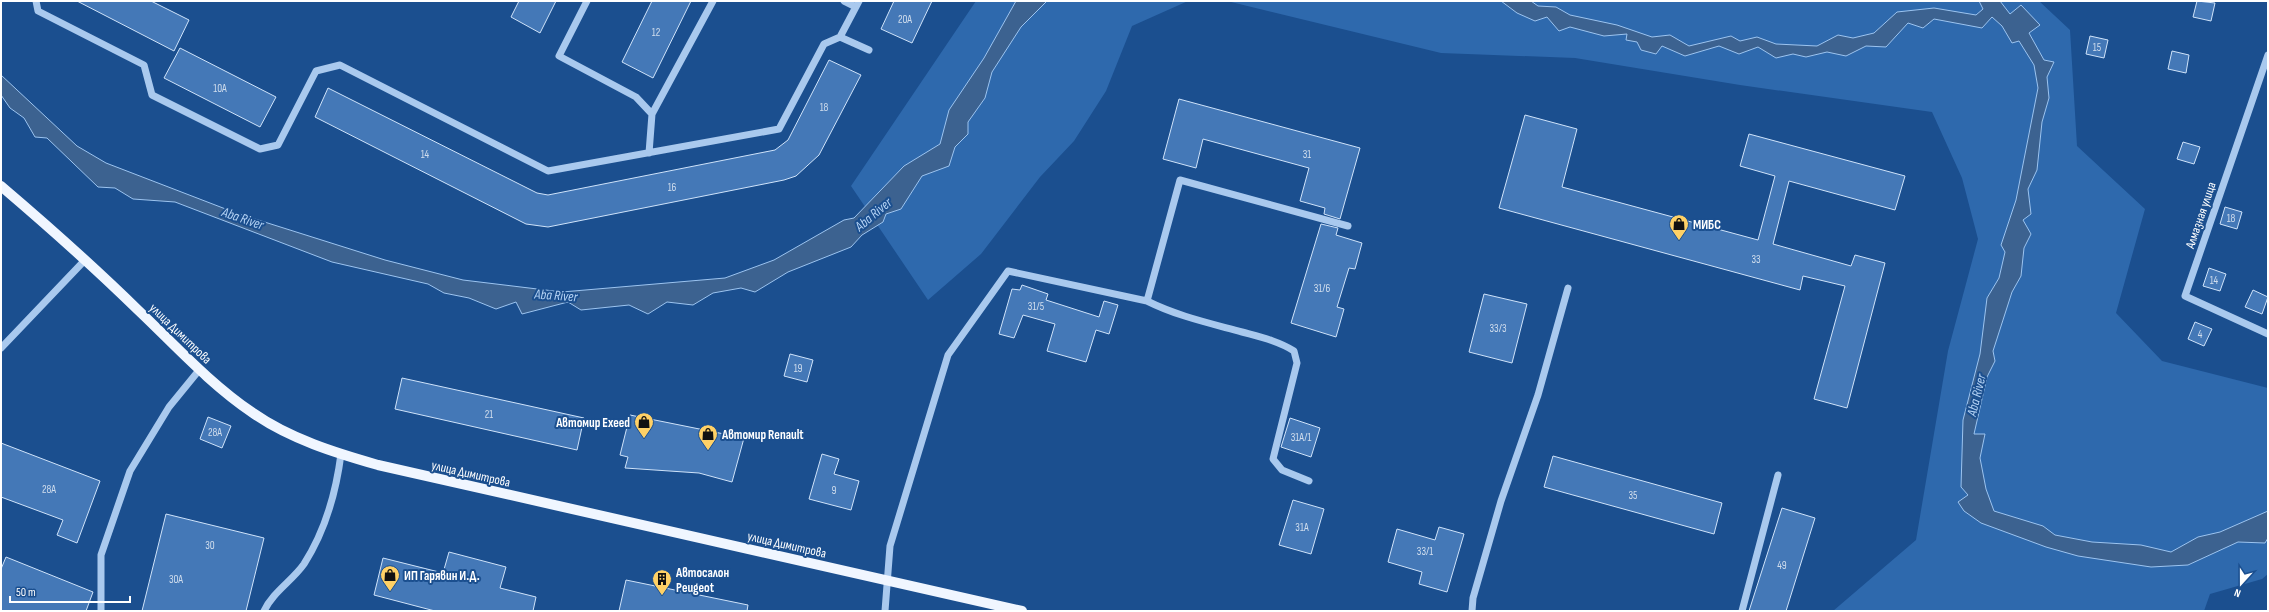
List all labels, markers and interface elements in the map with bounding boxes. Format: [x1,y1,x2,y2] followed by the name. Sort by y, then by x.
[898,13,912,26] house number: 20А
[652,26,661,39] house number: 12
[2093,41,2101,54] house number: 15
[213,82,227,95] house number: 10А
[820,101,829,114] house number: 18
[421,148,430,161] house number: 14
[1303,148,1311,161] house number: 31
[2182,180,2220,252] street label: Алмазная улица
[668,181,677,194] house number: 16
[851,193,896,235] water label: Aba River
[219,203,267,234] water label: Aba River
[2227,212,2236,225] house number: 18
[1668,213,1690,241] shop icon: МИБС
[1693,217,1721,233] place label: МИБС
[1751,253,1761,266] house number: 33
[2210,274,2219,287] house number: 14
[1314,282,1331,295] house number: 31/6
[533,285,579,306] water label: Aba River
[146,300,215,367] street label: улица Димитрова
[1028,300,1044,313] house number: 31/5
[1489,322,1507,335] house number: 33/3
[2198,328,2203,341] house number: 4
[794,362,802,375] house number: 19
[1963,371,1990,419] water label: Aba River
[485,408,493,421] house number: 21
[633,411,655,439] shop icon: Автомир Exeed
[555,415,630,431] place label: Автомир Exeed
[697,423,719,451] shop icon: Автомир Renault
[208,426,222,439] house number: 28А
[721,427,804,443] place label: Автомир Renault
[1291,431,1312,444] house number: 31А/1
[430,457,512,491] street label: улица Димитрова
[42,483,56,496] house number: 28А
[832,484,837,497] house number: 9
[1628,489,1638,502] house number: 35
[1295,521,1309,534] house number: 31А
[746,528,828,562] street label: улица Димитрова
[205,539,215,552] house number: 30
[1417,545,1433,558] house number: 33/1
[1777,559,1787,572] house number: 49
[379,564,401,592] shop icon: ИП Гарявин И.Д.
[2221,564,2261,604] north arrow
[675,565,730,596] place label: Автосалон Peugeot
[404,568,480,584] place label: ИП Гарявин И.Д.
[651,568,673,596] building icon: Автосалон Peugeot
[169,573,183,586] house number: 30А
[10,578,130,604] scale bar
[16,585,36,600] text: 50 m
[2232,586,2243,600] text: N

